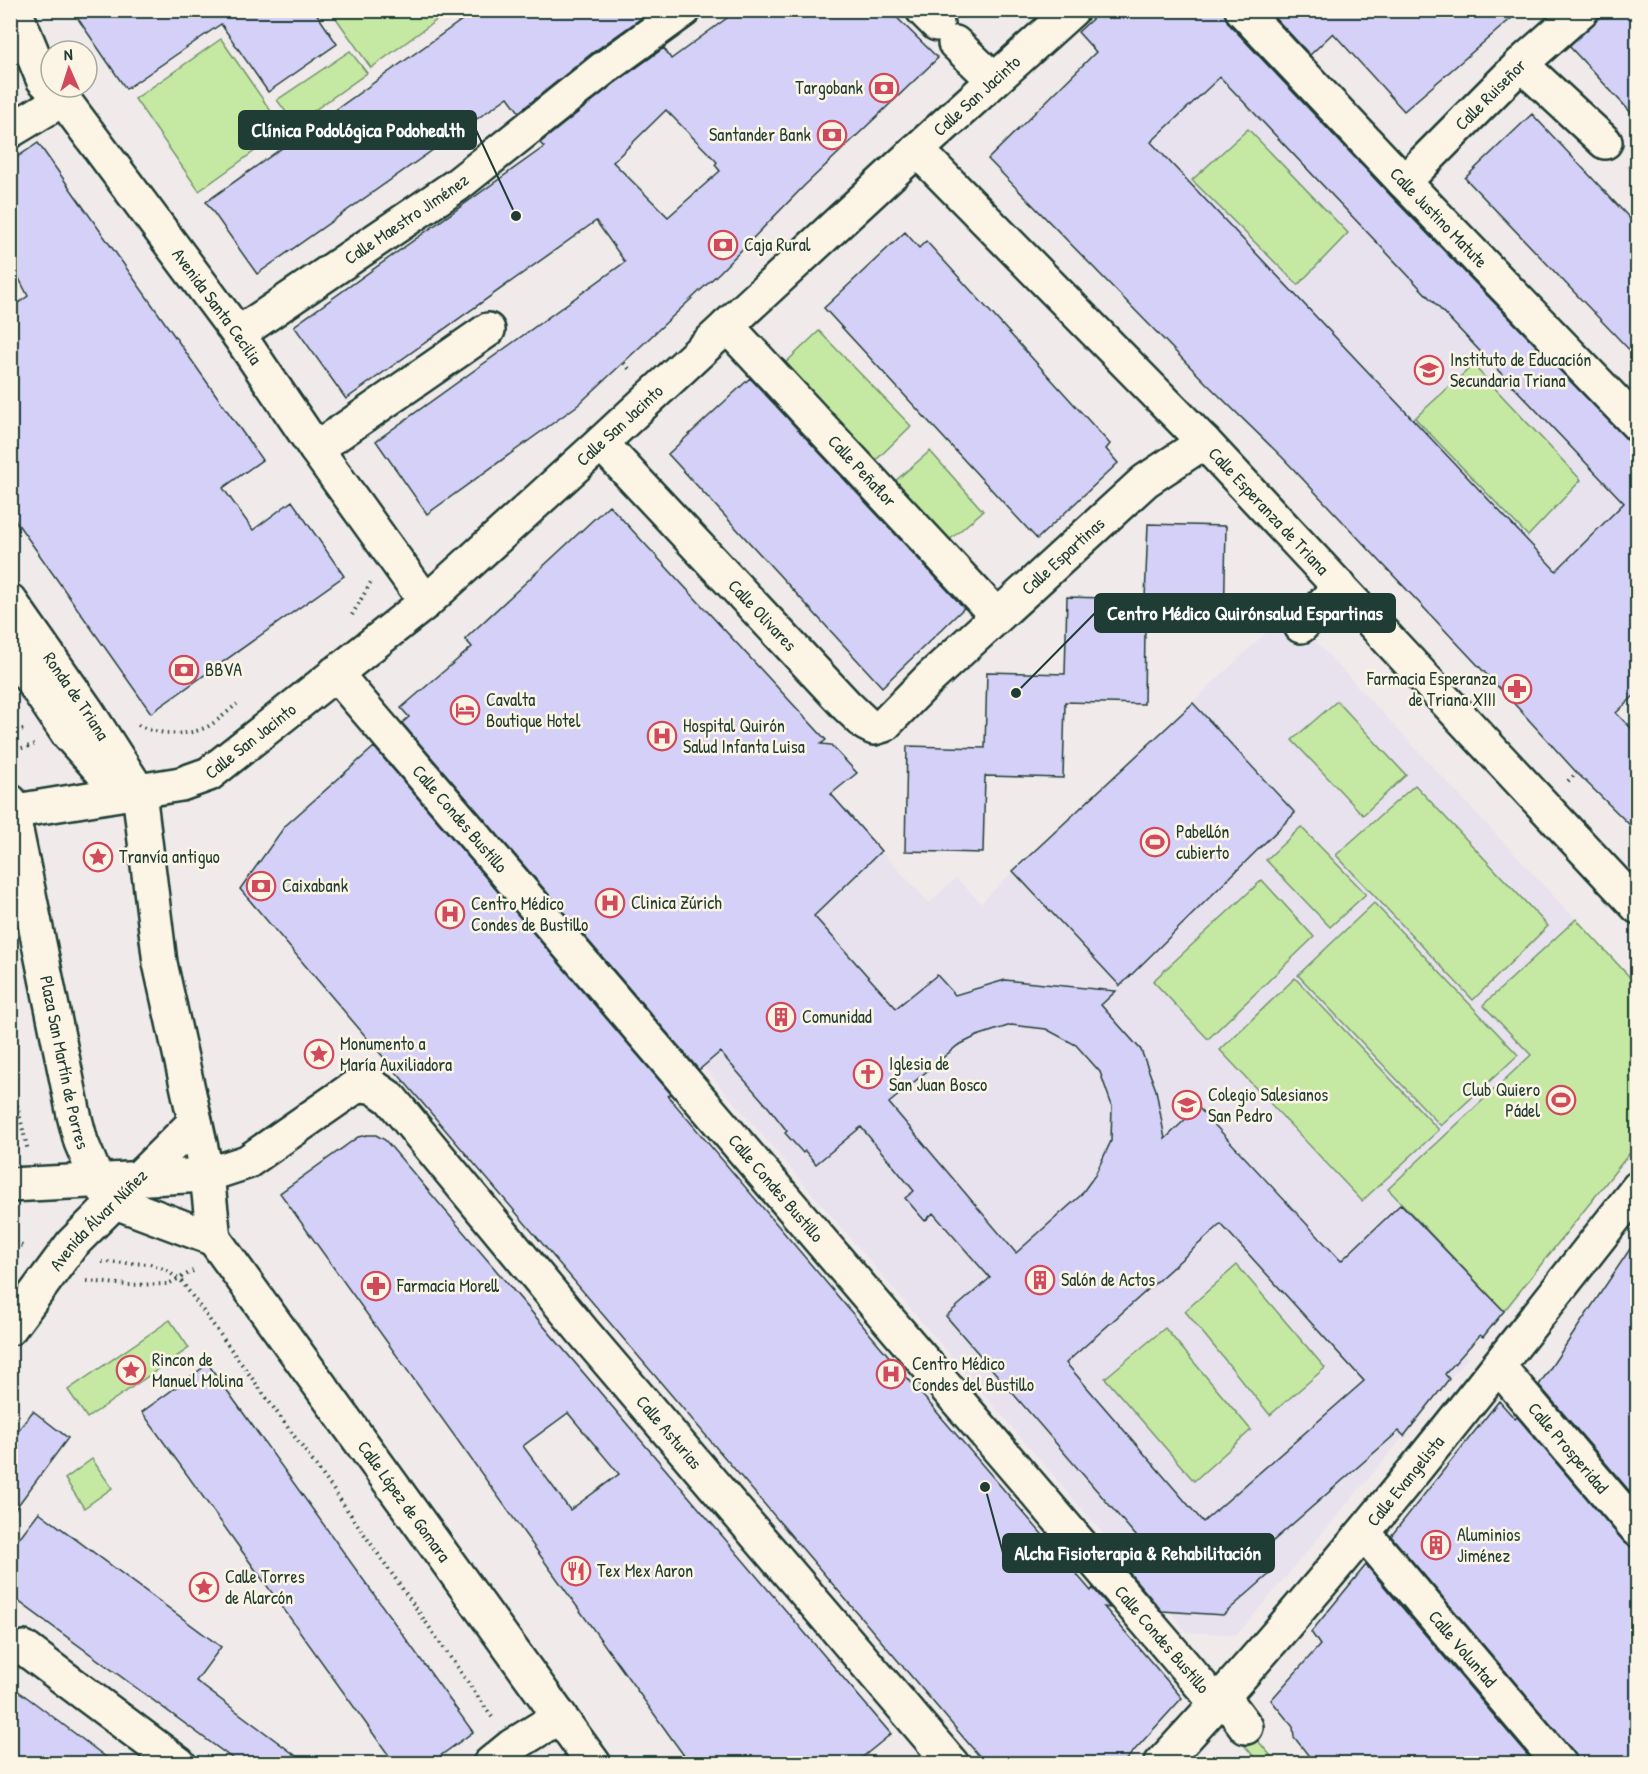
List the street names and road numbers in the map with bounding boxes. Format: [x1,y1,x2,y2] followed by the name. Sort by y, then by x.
[927,49,1026,142] street label: Calle San Jacinto
[1449,53,1532,136] street label: Calle Ruiseñor
[1384,162,1493,273] street label: Calle Justino Matute
[339,167,474,270] street label: Calle Maestro Jiménez
[166,243,268,369] street label: Avenida Santa Cecilia
[571,379,668,472] street label: Calle San Jacinto
[822,429,902,512] street label: Calle Peñaflor
[1203,441,1335,580] street label: Calle Esperanza de Triana
[1016,511,1110,600] street label: Calle Espartinas
[723,574,803,657] street label: Calle Olivares
[37,647,116,745] street label: Ronda de Triana
[199,697,301,785] street label: Calle San Jacinto
[407,759,514,878] street label: Calle Condes Bustillo
[34,974,96,1153] street label: Plaza San Martín de Porres
[723,1128,830,1247] street label: Calle Condes Bustillo
[43,1163,153,1276] street label: Avenida Álvar Núñez
[631,1390,708,1475] street label: Calle Asturias
[1522,1397,1615,1499] street label: Calle Prosperidad
[1360,1430,1450,1532] street label: Calle Evangelista
[352,1435,457,1567] street label: Calle López de Gomara
[1109,1580,1216,1699] street label: Calle Condes Bustillo
[1423,1605,1503,1692] street label: Calle Voluntad

